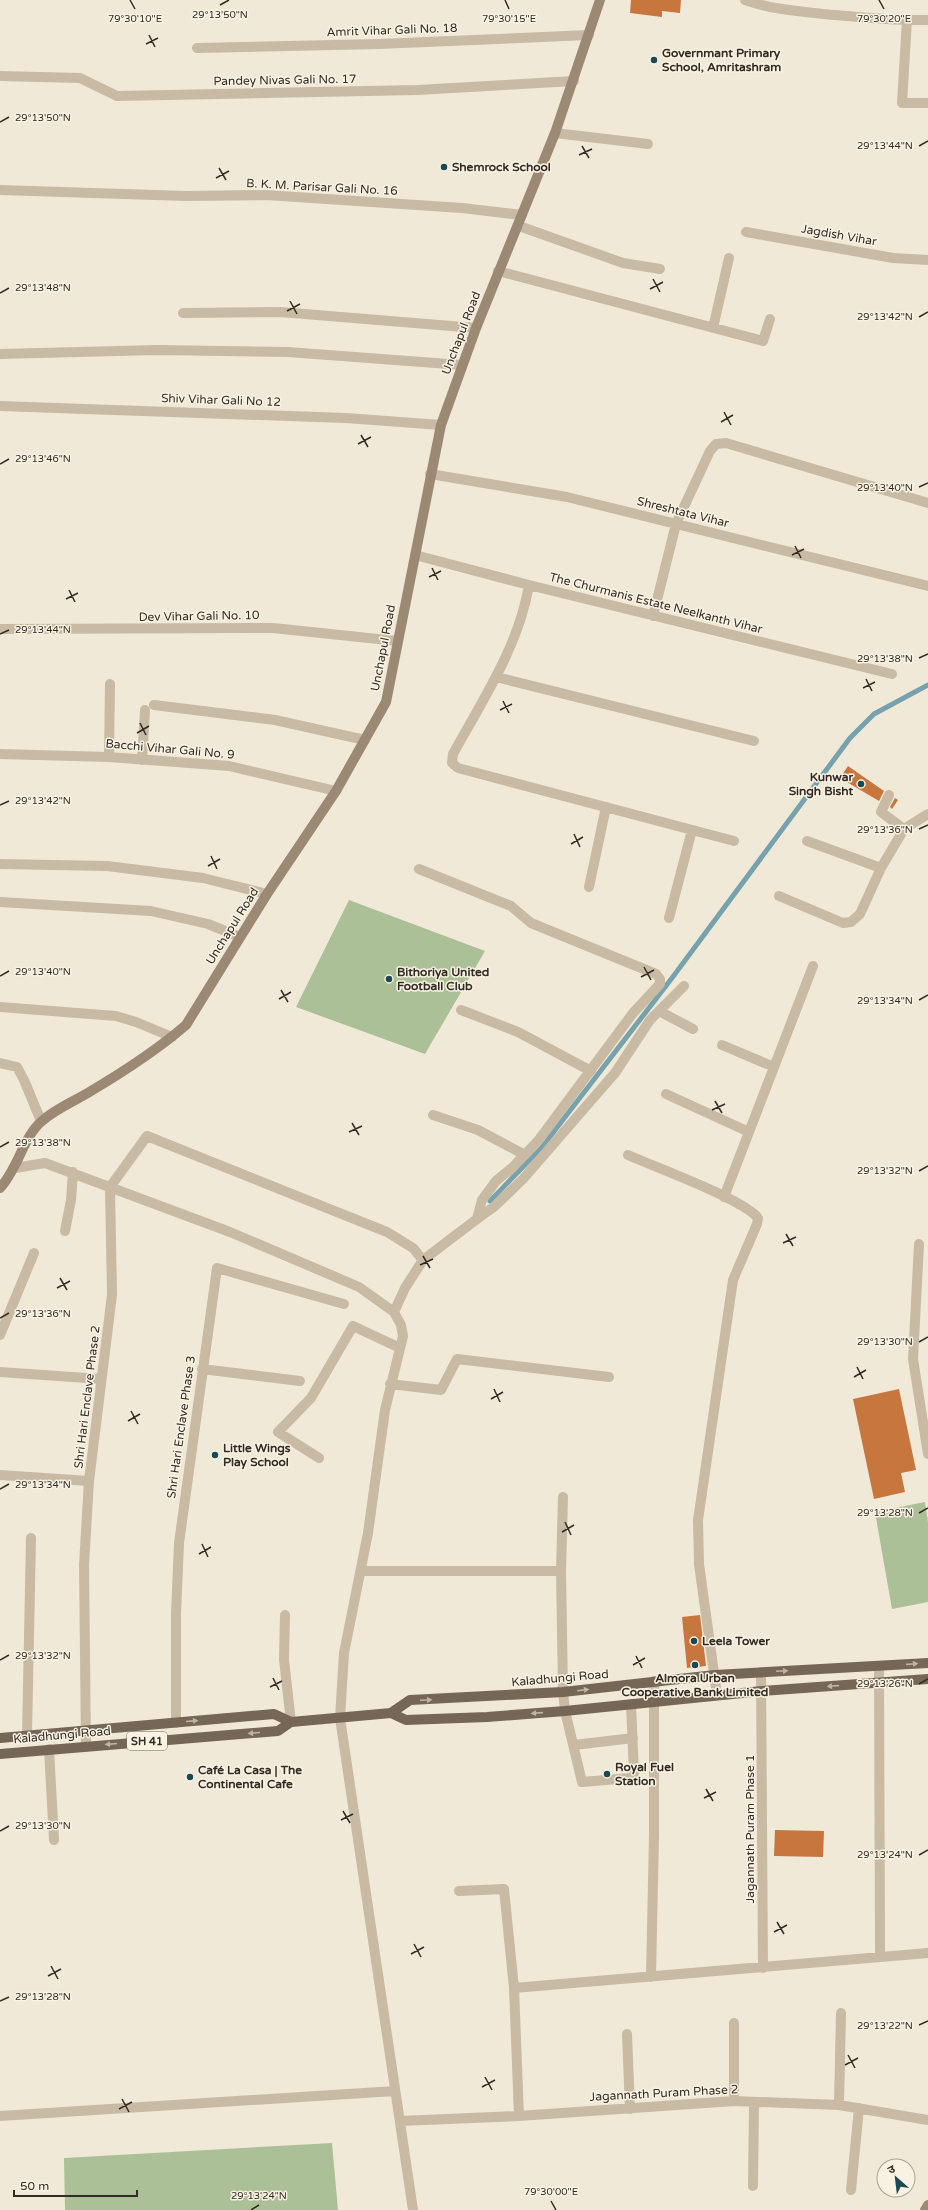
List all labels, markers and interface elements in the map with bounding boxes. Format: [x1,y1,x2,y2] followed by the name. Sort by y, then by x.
[192,9,248,21] text: 29°13'50"N
[108,13,162,25] text: 79°30'10"E
[482,13,536,25] text: 79°30'15"E
[857,13,911,25] text: 79°30'20"E
[326,21,458,39] street label: Amrit Vihar Gali No. 18
[662,46,781,74] place label: Governmant Primary School, Amritashram
[649,55,659,65] marker: Governmant Primary School, Amritashram
[213,72,357,88] street label: Pandey Nivas Gali No. 17
[15,112,71,124] text: 29°13'50"N
[857,140,913,152] text: 29°13'44"N
[452,160,551,174] place label: Shemrock School
[439,162,449,172] marker: Shemrock School
[246,176,398,198] street label: B. K. M. Parisar Gali No. 16
[800,221,878,249] street label: Jagdish Vihar
[15,282,71,294] text: 29°13'48"N
[439,290,483,376] street label: Unchapul Road
[857,311,913,323] text: 29°13'42"N
[161,391,281,409] street label: Shiv Vihar Gali No 12
[15,453,71,465] text: 29°13'46"N
[857,482,913,494] text: 29°13'40"N
[636,494,731,530] street label: Shreshtata Vihar
[548,570,764,636] street label: The Churmanis Estate Neelkanth Vihar
[368,604,398,692] street label: Unchapul Road
[138,608,260,624] street label: Dev Vihar Gali No. 10
[15,624,71,636] text: 29°13'44"N
[857,653,913,665] text: 29°13'38"N
[105,736,235,762] street label: Bacchi Vihar Gali No. 9
[789,770,853,799] place label: Kunwar Singh Bisht
[856,779,866,789] marker: Kunwar Singh Bisht
[15,795,71,807] text: 29°13'42"N
[857,824,913,836] text: 29°13'36"N
[203,885,261,967] street label: Unchapul Road
[397,965,489,993] place label: Bithoriya United Football Club
[15,966,71,978] text: 29°13'40"N
[384,974,394,984] marker: Bithoriya United Football Club
[857,995,913,1007] text: 29°13'34"N
[15,1137,71,1149] text: 29°13'38"N
[857,1165,913,1177] text: 29°13'32"N
[15,1308,71,1320] text: 29°13'36"N
[71,1325,103,1469] street label: Shri Hari Enclave Phase 2
[857,1336,913,1348] text: 29°13'30"N
[164,1355,198,1499] street label: Shri Hari Enclave Phase 3
[223,1441,291,1470] place label: Little Wings Play School
[210,1450,220,1460] marker: Little Wings Play School
[15,1479,71,1491] text: 29°13'34"N
[857,1507,913,1519] text: 29°13'28"N
[702,1634,770,1648] place label: Leela Tower
[689,1636,699,1646] marker: Leela Tower
[15,1650,71,1662] text: 29°13'32"N
[690,1660,700,1670] marker: Almora Urban Cooperative Bank Limited
[906,1661,918,1668] one-way arrow
[511,1667,609,1689] street label: Kaladhungi Road
[776,1668,788,1675] one-way arrow
[622,1671,768,1700] place label: Almora Urban Cooperative Bank Limited
[857,1678,913,1690] text: 29°13'26"N
[827,1682,839,1689] one-way arrow
[577,1686,589,1693] one-way arrow
[420,1697,433,1703] one-way arrow
[531,1710,543,1717] one-way arrow
[186,1718,198,1724] one-way arrow
[13,1724,111,1746] street label: Kaladhungi Road
[248,1729,260,1736] one-way arrow
[127,1732,167,1750] road number: SH 41
[105,1741,117,1748] one-way arrow
[743,1755,757,1903] street label: Jagannath Puram Phase 1
[615,1760,674,1788] place label: Royal Fuel Station
[198,1763,302,1791] place label: Café La Casa | The Continental Cafe
[602,1769,612,1779] marker: Royal Fuel Station
[185,1772,195,1782] marker: Café La Casa | The Continental Cafe
[15,1820,71,1832] text: 29°13'30"N
[857,1849,913,1861] text: 29°13'24"N
[15,1991,71,2003] text: 29°13'28"N
[857,2020,913,2032] text: 29°13'22"N
[589,2082,739,2104] street label: Jagannath Puram Phase 2
[876,2158,916,2198] north arrow
[886,2162,898,2177] text: उ
[14,2172,137,2198] scale bar
[20,2179,49,2193] text: 50 m
[524,2186,578,2198] text: 79°30'00"E
[231,2190,287,2202] text: 29°13'24"N

